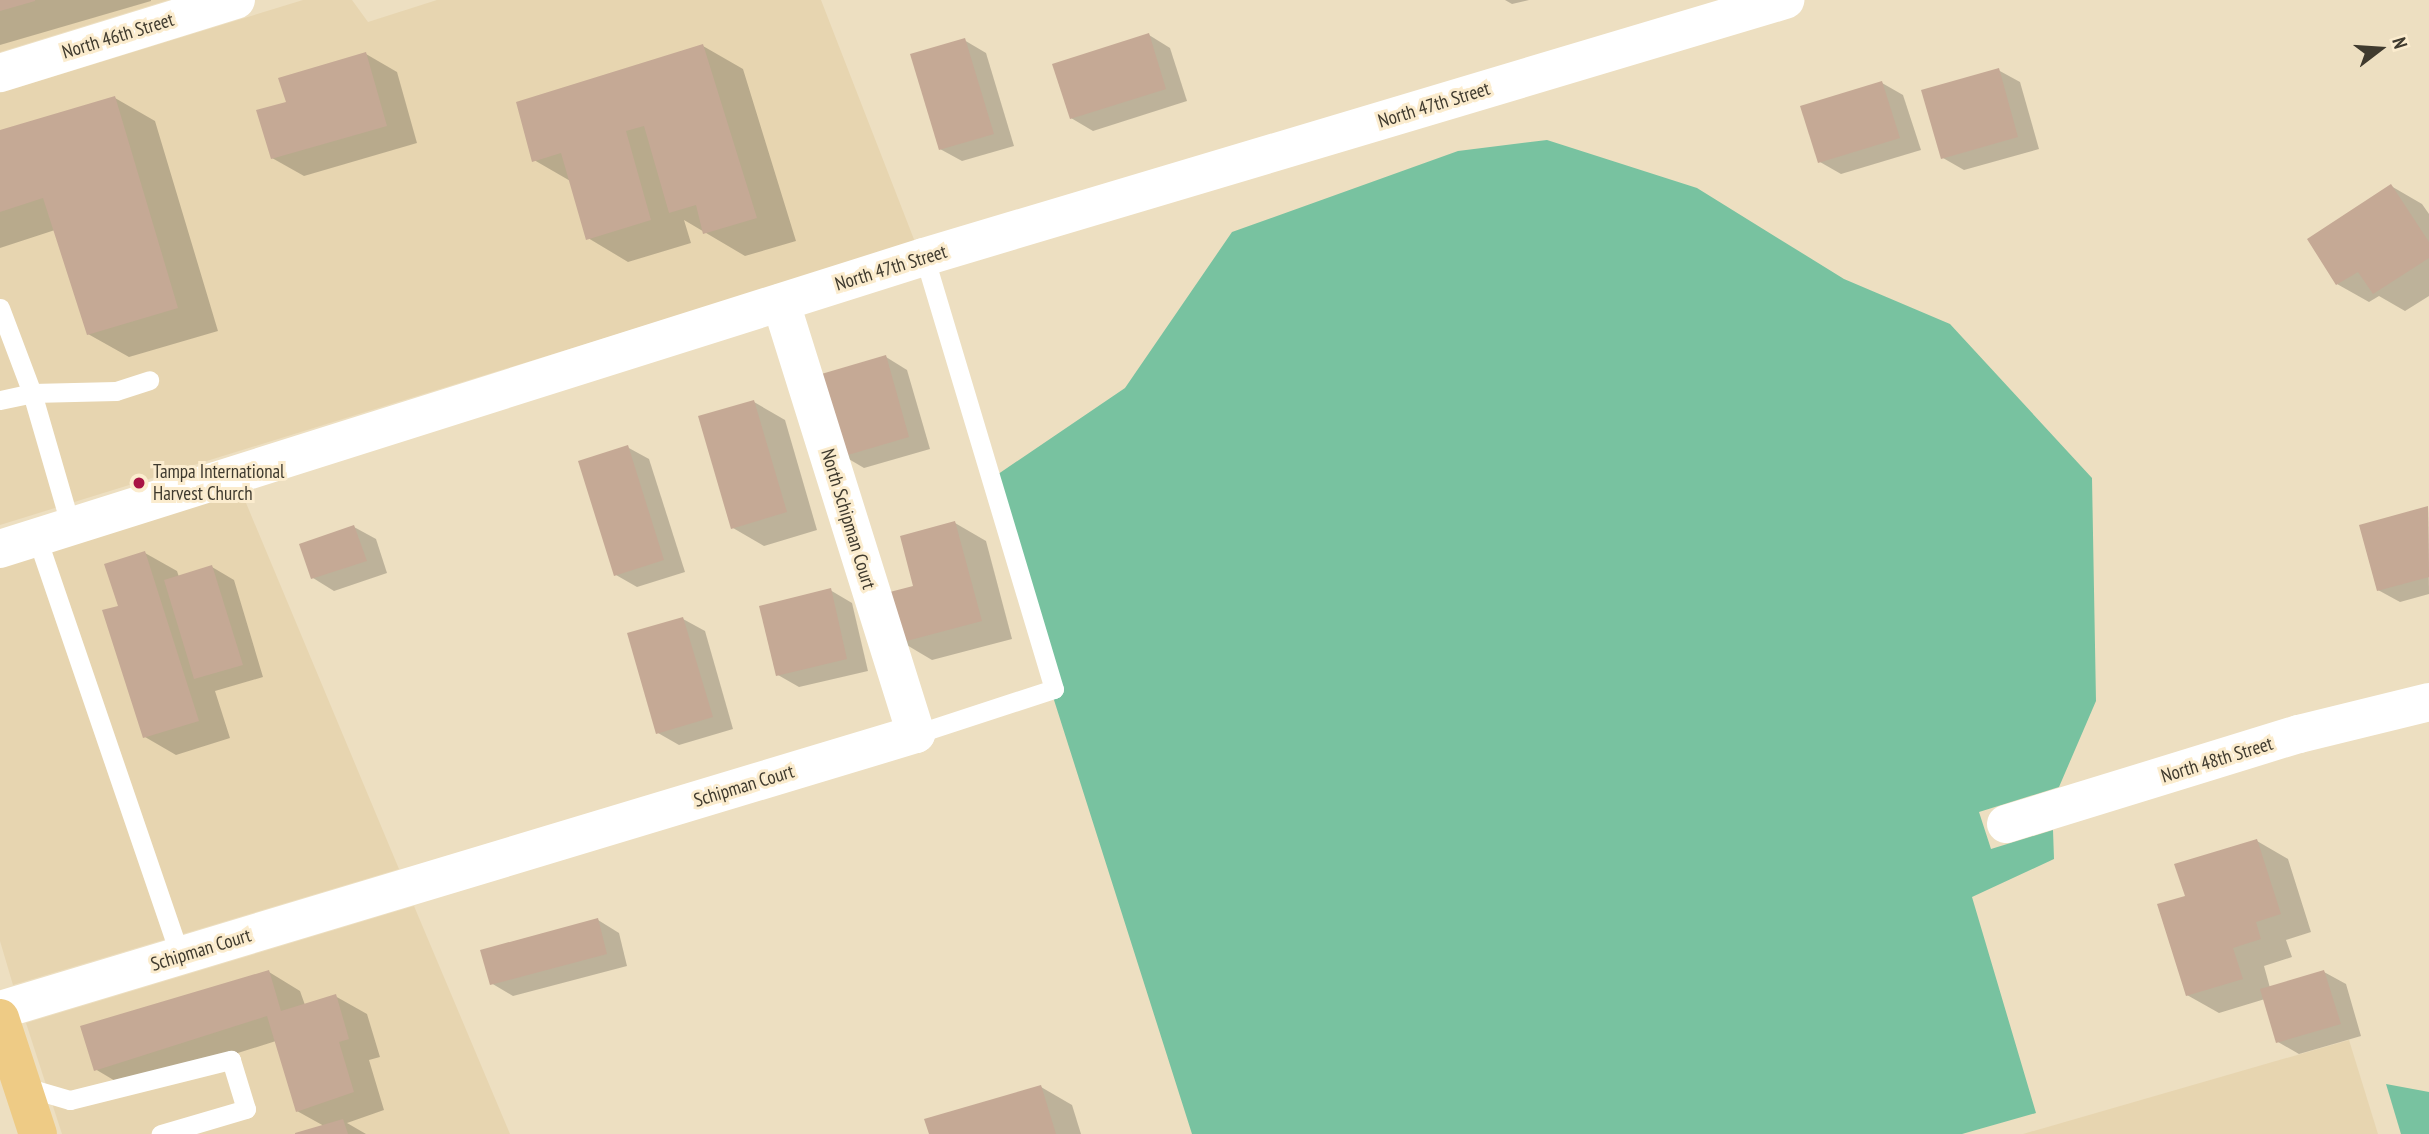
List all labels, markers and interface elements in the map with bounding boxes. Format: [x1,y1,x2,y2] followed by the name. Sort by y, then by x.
[59,8,177,64] street label: North 46th Street
[2345,14,2415,84] north arrow
[2387,34,2413,51] text: N
[1375,77,1493,133] street label: North 47th Street
[832,240,950,296] street label: North 47th Street
[816,446,880,592] street label: North Schipman Court
[153,461,284,505] place label: Tampa International Harvest Church
[131,475,147,491] marker: Tampa International Harvest Church
[2158,732,2276,788] street label: North 48th Street
[691,760,797,812] street label: Schipman Court
[148,924,254,976] street label: Schipman Court

